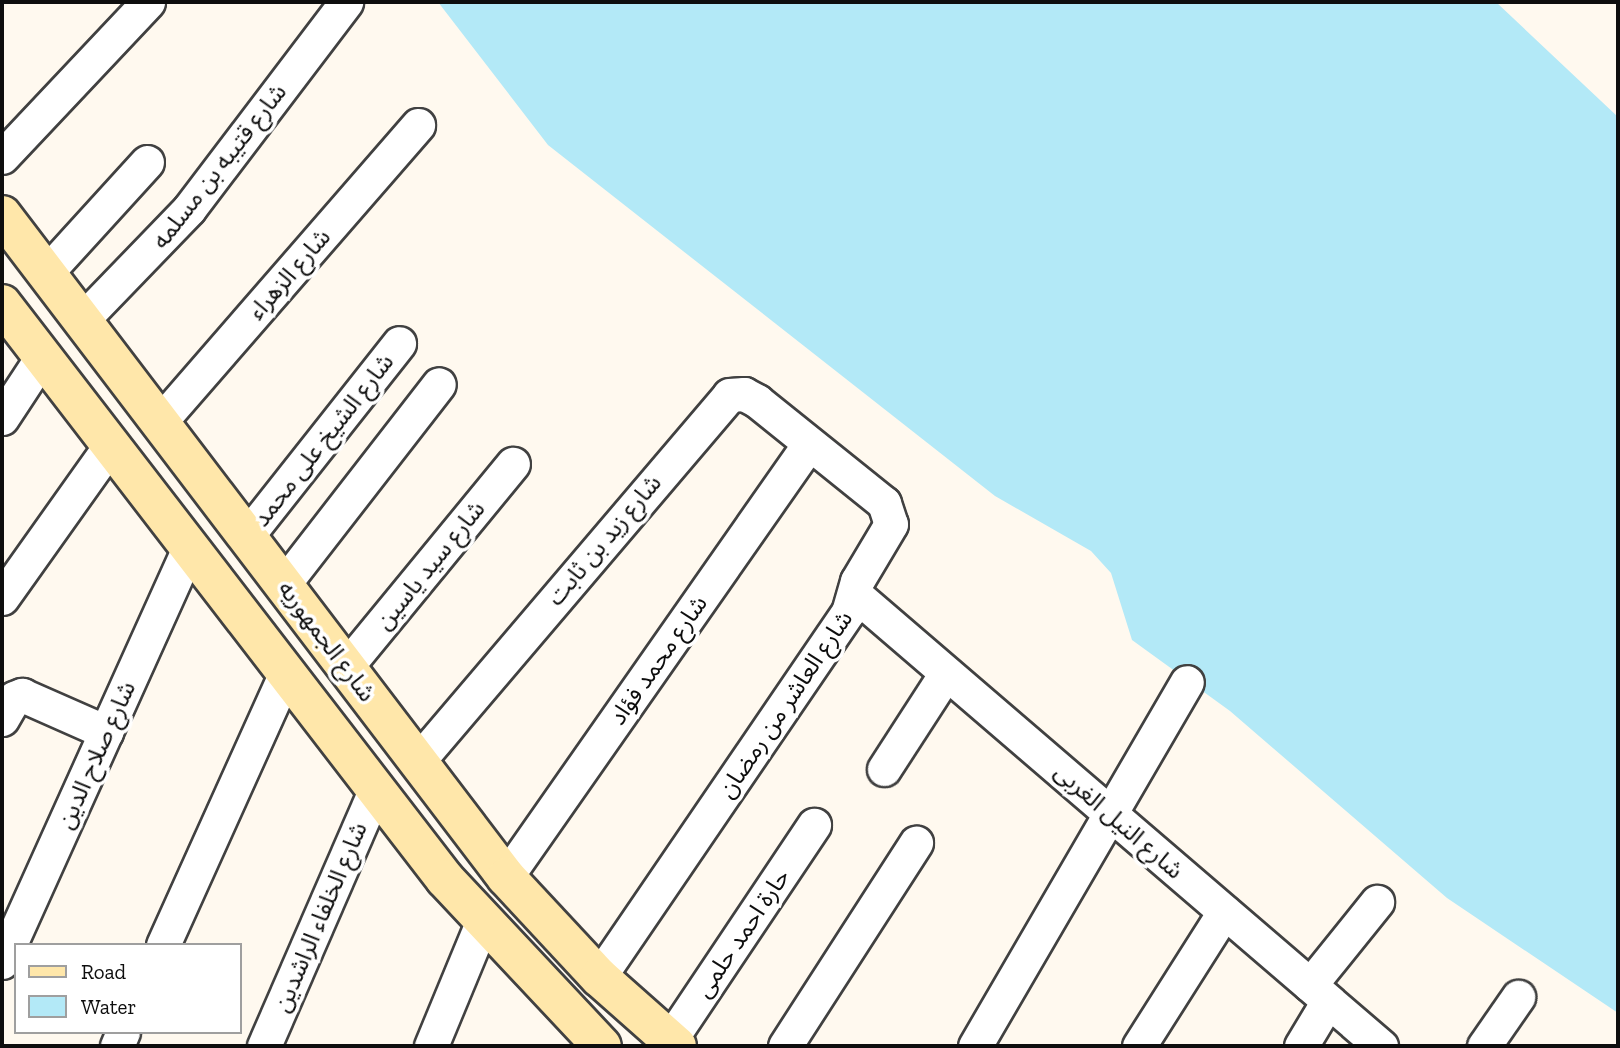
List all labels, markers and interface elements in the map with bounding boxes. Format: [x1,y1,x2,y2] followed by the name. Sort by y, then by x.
[146,78,292,254] street label: شارع قتيبه بن مسلمه
[242,223,336,325] street label: شارع الزهراء
[247,348,399,532] street label: شارع الشيخ على محمد
[541,469,667,611] street label: شارع زيد بن ثابت
[369,495,491,635] street label: شارع سيد ياسين
[272,575,382,707] street label: شارع الجمهوريه
[603,590,713,730] street label: شارع محمد فؤاد
[712,605,858,803] street label: شارع العاشر من رمضان
[51,677,141,833] street label: شارع صلاح الدين
[1049,757,1189,885] street label: شارع النيل الغربى
[267,818,373,1016] street label: شارع الخلفاء الراشدين
[688,863,796,1003] street label: حارة احمد حلمى
[14,943,242,1034] legend
[81,959,126,984] text: Road
[81,994,136,1019] text: Water

